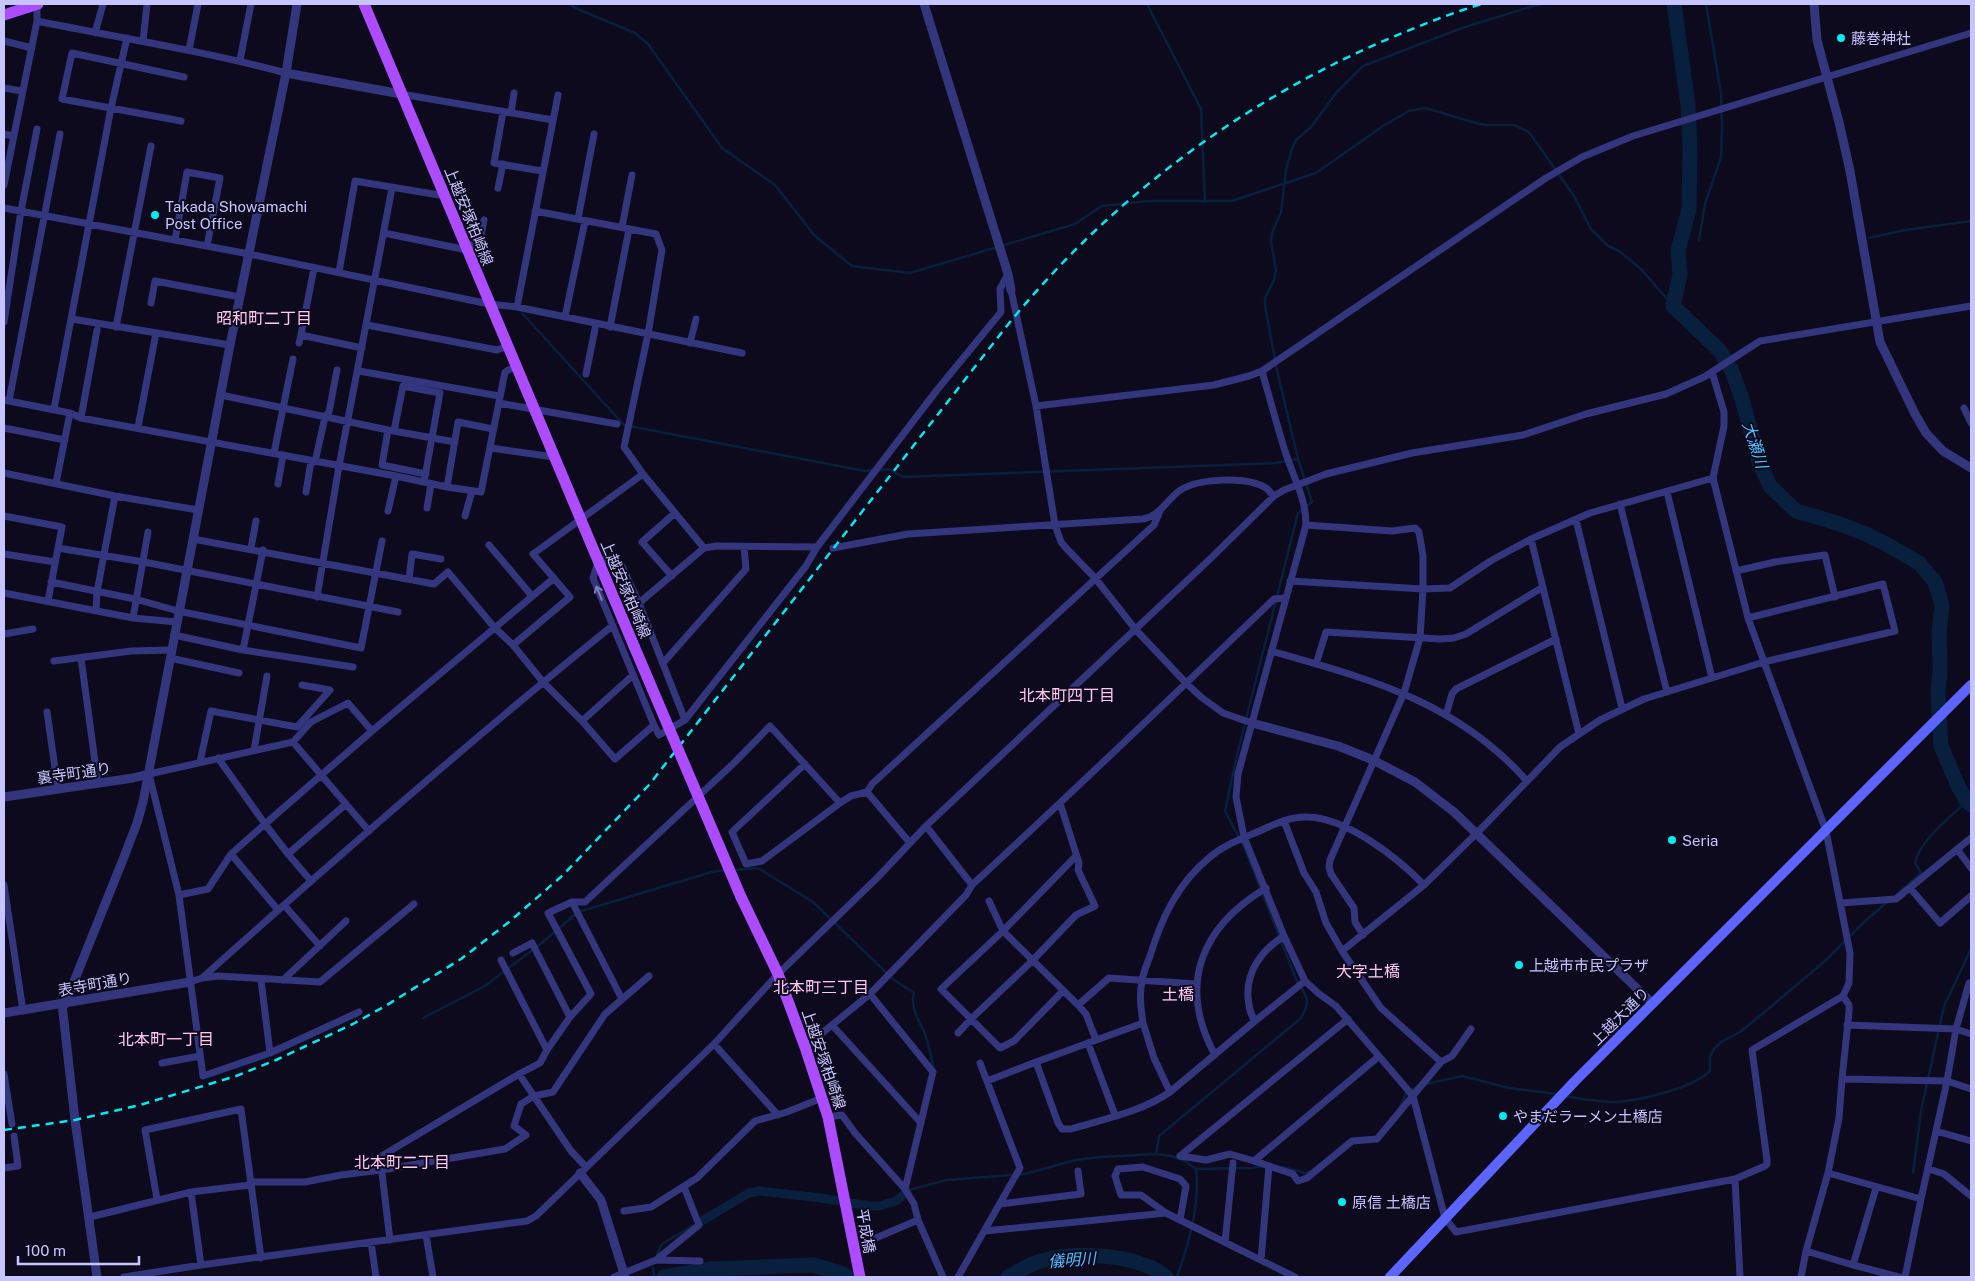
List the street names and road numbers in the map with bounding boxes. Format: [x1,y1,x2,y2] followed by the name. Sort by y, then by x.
[441,164,497,268] street label: 上越安塚柏崎線
[598,537,654,641] street label: 上越安塚柏崎線
[36,759,112,787] street label: 裏寺町通り
[57,969,133,999] street label: 表寺町通り
[1587,983,1653,1049] street label: 上越大通り
[799,1007,849,1111] street label: 上越安塚柏崎線
[854,1207,878,1255] street label: 平成橋

